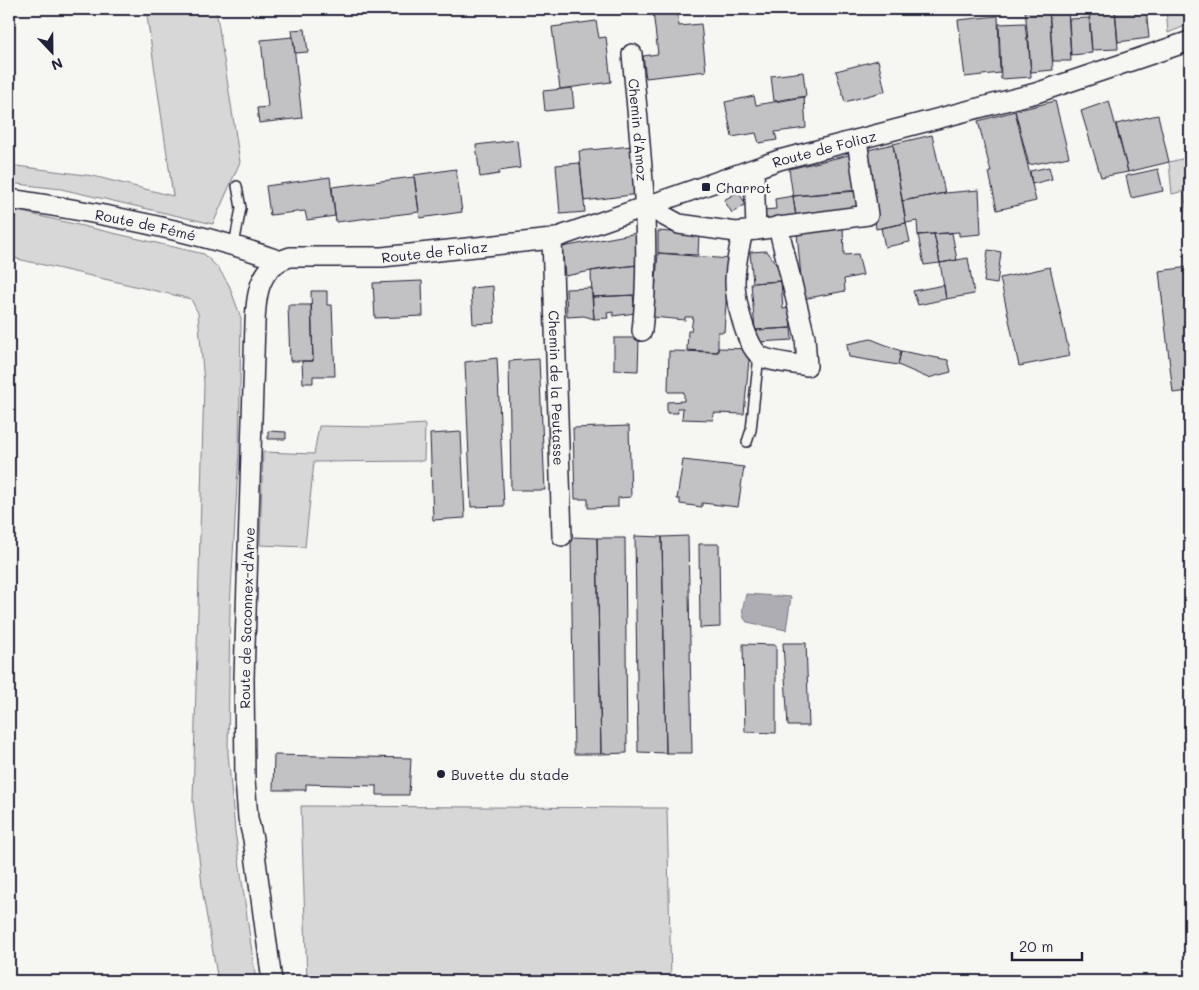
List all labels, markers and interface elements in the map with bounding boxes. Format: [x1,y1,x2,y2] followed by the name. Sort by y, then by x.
[28,28,78,78] north arrow
[49,54,66,75] text: N
[625,77,653,182] street label: Chemin d'Amoz
[769,126,878,171] street label: Route de Foliaz
[716,178,771,197] place label: Charrot
[700,181,712,193] marker: Charrot
[94,204,198,245] street label: Route de Fémé
[380,236,489,267] street label: Route de Foliaz
[545,310,569,466] street label: Chemin de la Peutasse
[234,527,258,709] street label: Route de Saconnex-d'Arve
[451,765,569,784] place label: Buvette du stade
[435,768,447,780] marker: Buvette du stade
[1012,930,1082,962] scale bar
[1019,936,1053,956] text: 20 m

